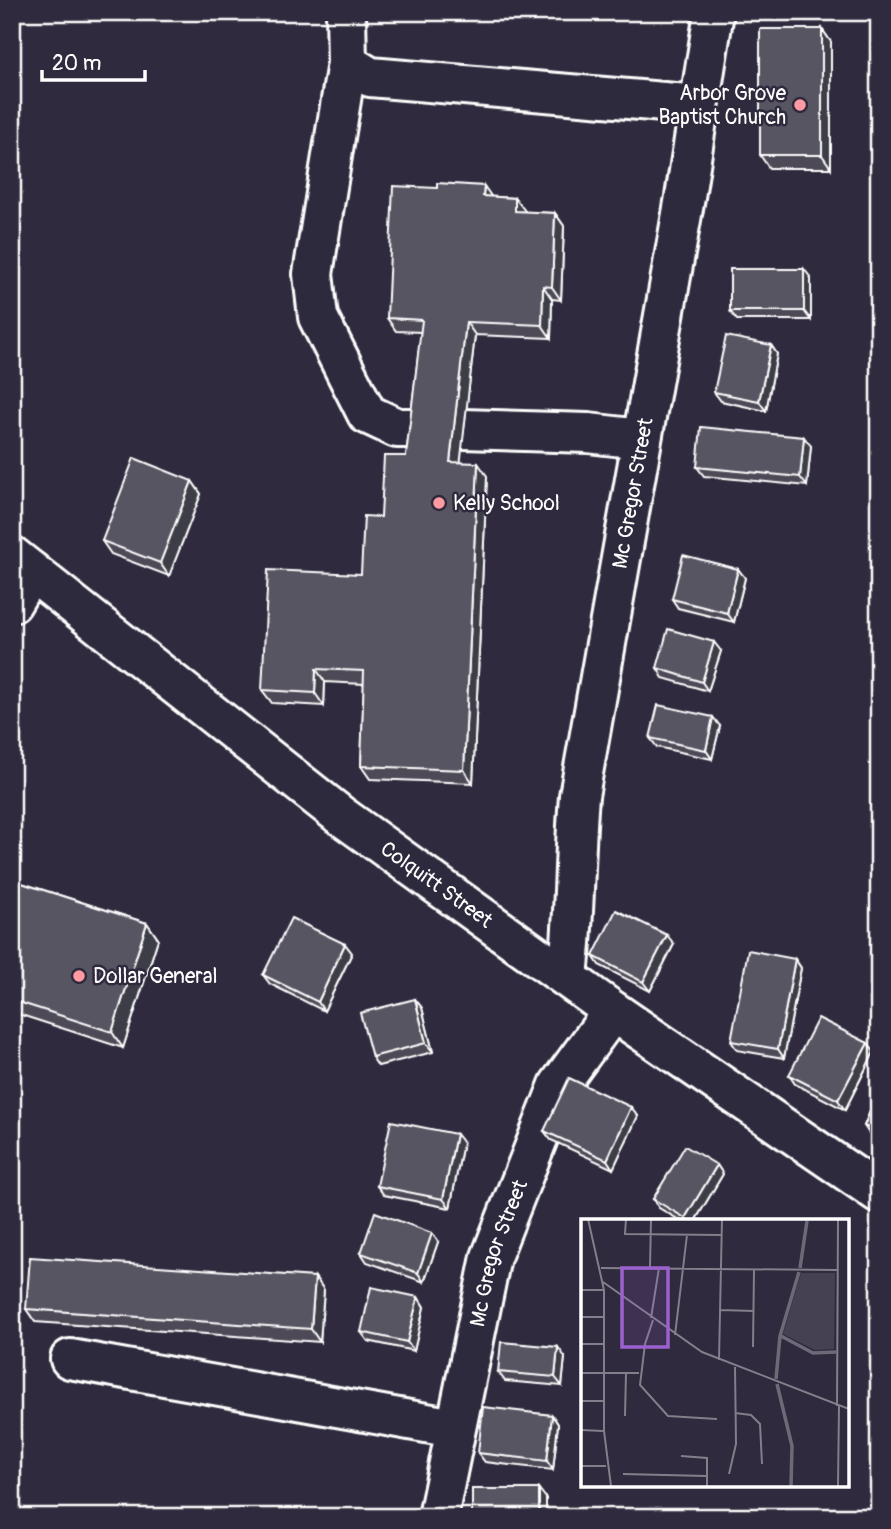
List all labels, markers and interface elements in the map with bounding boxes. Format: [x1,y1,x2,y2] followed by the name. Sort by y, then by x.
[42,38,145,82] scale bar
[52,50,101,77] text: 20 m
[658,80,787,131] place label: Arbor Grove Baptist Church
[792,97,808,113] marker: Arbor Grove Baptist Church
[606,415,659,571] street label: Mc Gregor Street
[453,490,560,517] place label: Kelly School
[431,495,447,511] marker: Kelly School
[375,835,499,934] street label: Colquitt Street
[93,963,218,990] place label: Dollar General
[71,968,87,984] marker: Dollar General
[464,1175,534,1329] street label: Mc Gregor Street
[581,1219,849,1487] inset map

